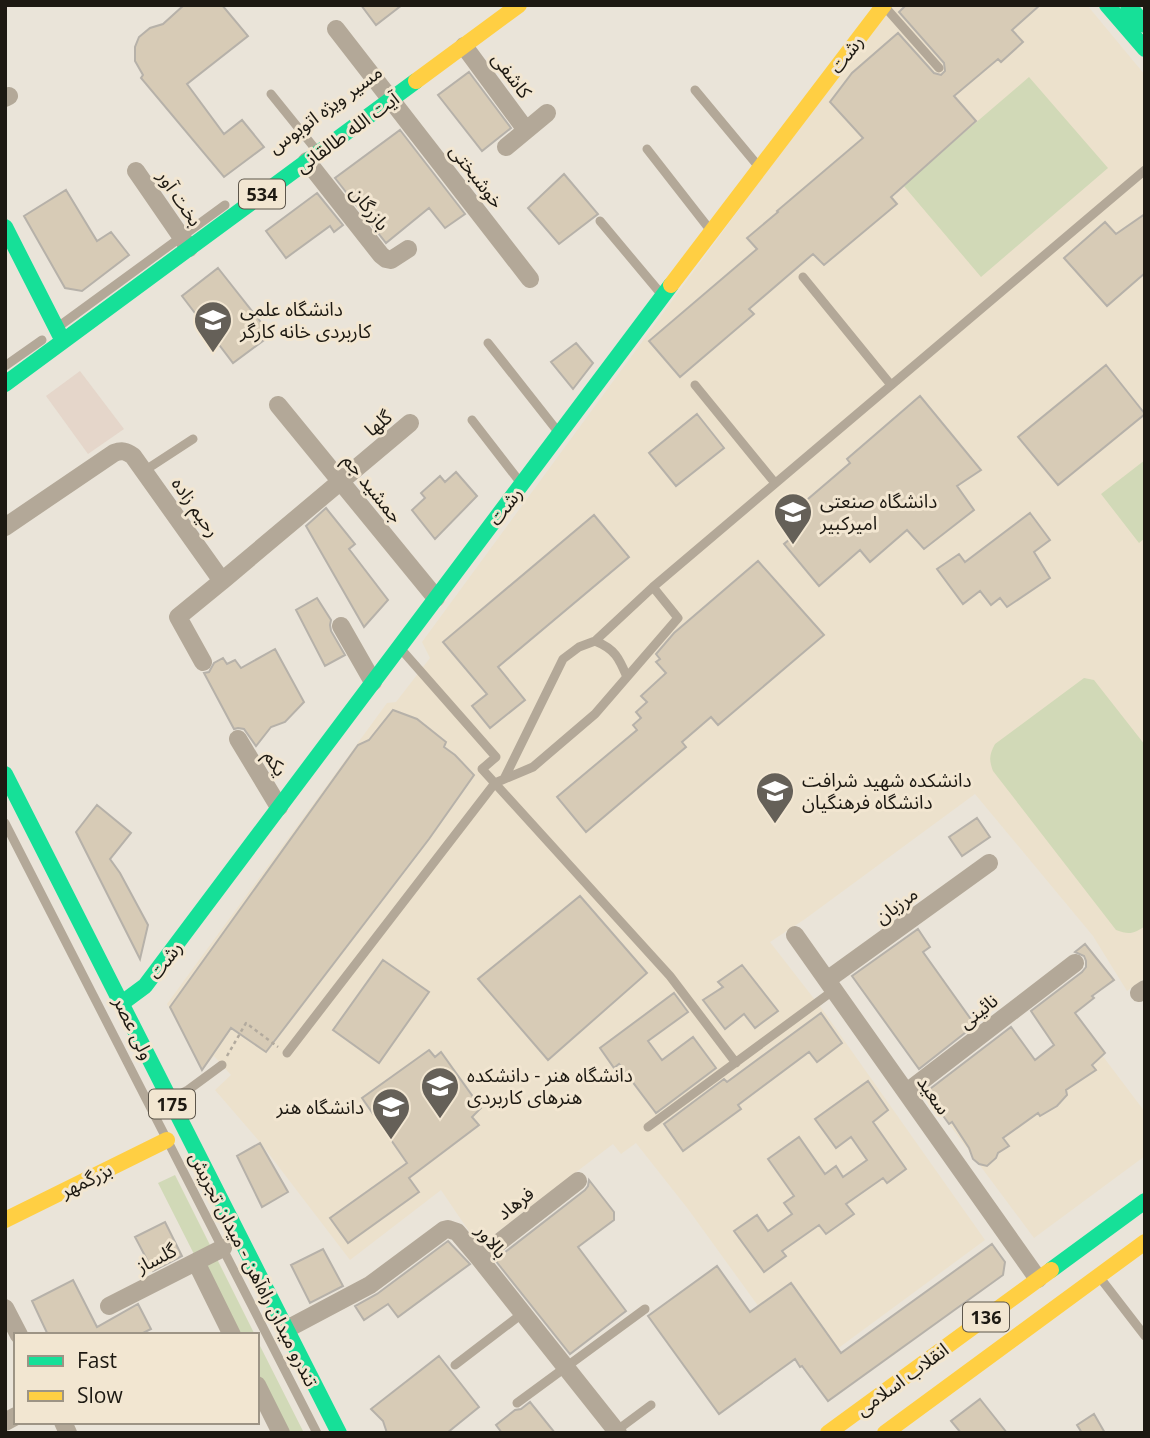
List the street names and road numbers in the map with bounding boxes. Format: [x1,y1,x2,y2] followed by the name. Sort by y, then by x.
[823,29,869,79] street label: رشت
[486,47,539,104] street label: کاشفی
[263,59,387,159] street label: مسیر ویژه اتوبوس
[290,85,405,179] street label: آیت الله طالقانی
[444,139,510,213] street label: خوشبختی
[151,164,208,231] street label: بخت آور
[239,180,285,209] road number: 534
[344,180,396,236] street label: بازرگان
[359,403,398,442] street label: گلها
[335,448,409,529] street label: جمشید جم
[164,472,226,543] street label: رحیم زاده
[482,481,528,531] street label: رشت
[256,745,294,782] street label: یکم
[869,881,923,929] street label: مرزبان
[142,935,188,985] street label: رشت
[953,987,1003,1035] street label: نائینی
[107,991,160,1064] street label: ولی عصر
[911,1070,957,1120] street label: سعید
[149,1090,195,1119] road number: 175
[183,1147,325,1391] street label: تندرو میدان راه‌آهن - میدان تجریش
[55,1156,116,1204] street label: بزرگمهر
[491,1180,539,1226] street label: فرهاد
[470,1218,514,1264] street label: بالاور
[130,1236,182,1280] street label: گلساز
[963,1302,1009,1332] road number: 136
[850,1336,954,1422] street label: انقلاب اسلامی

